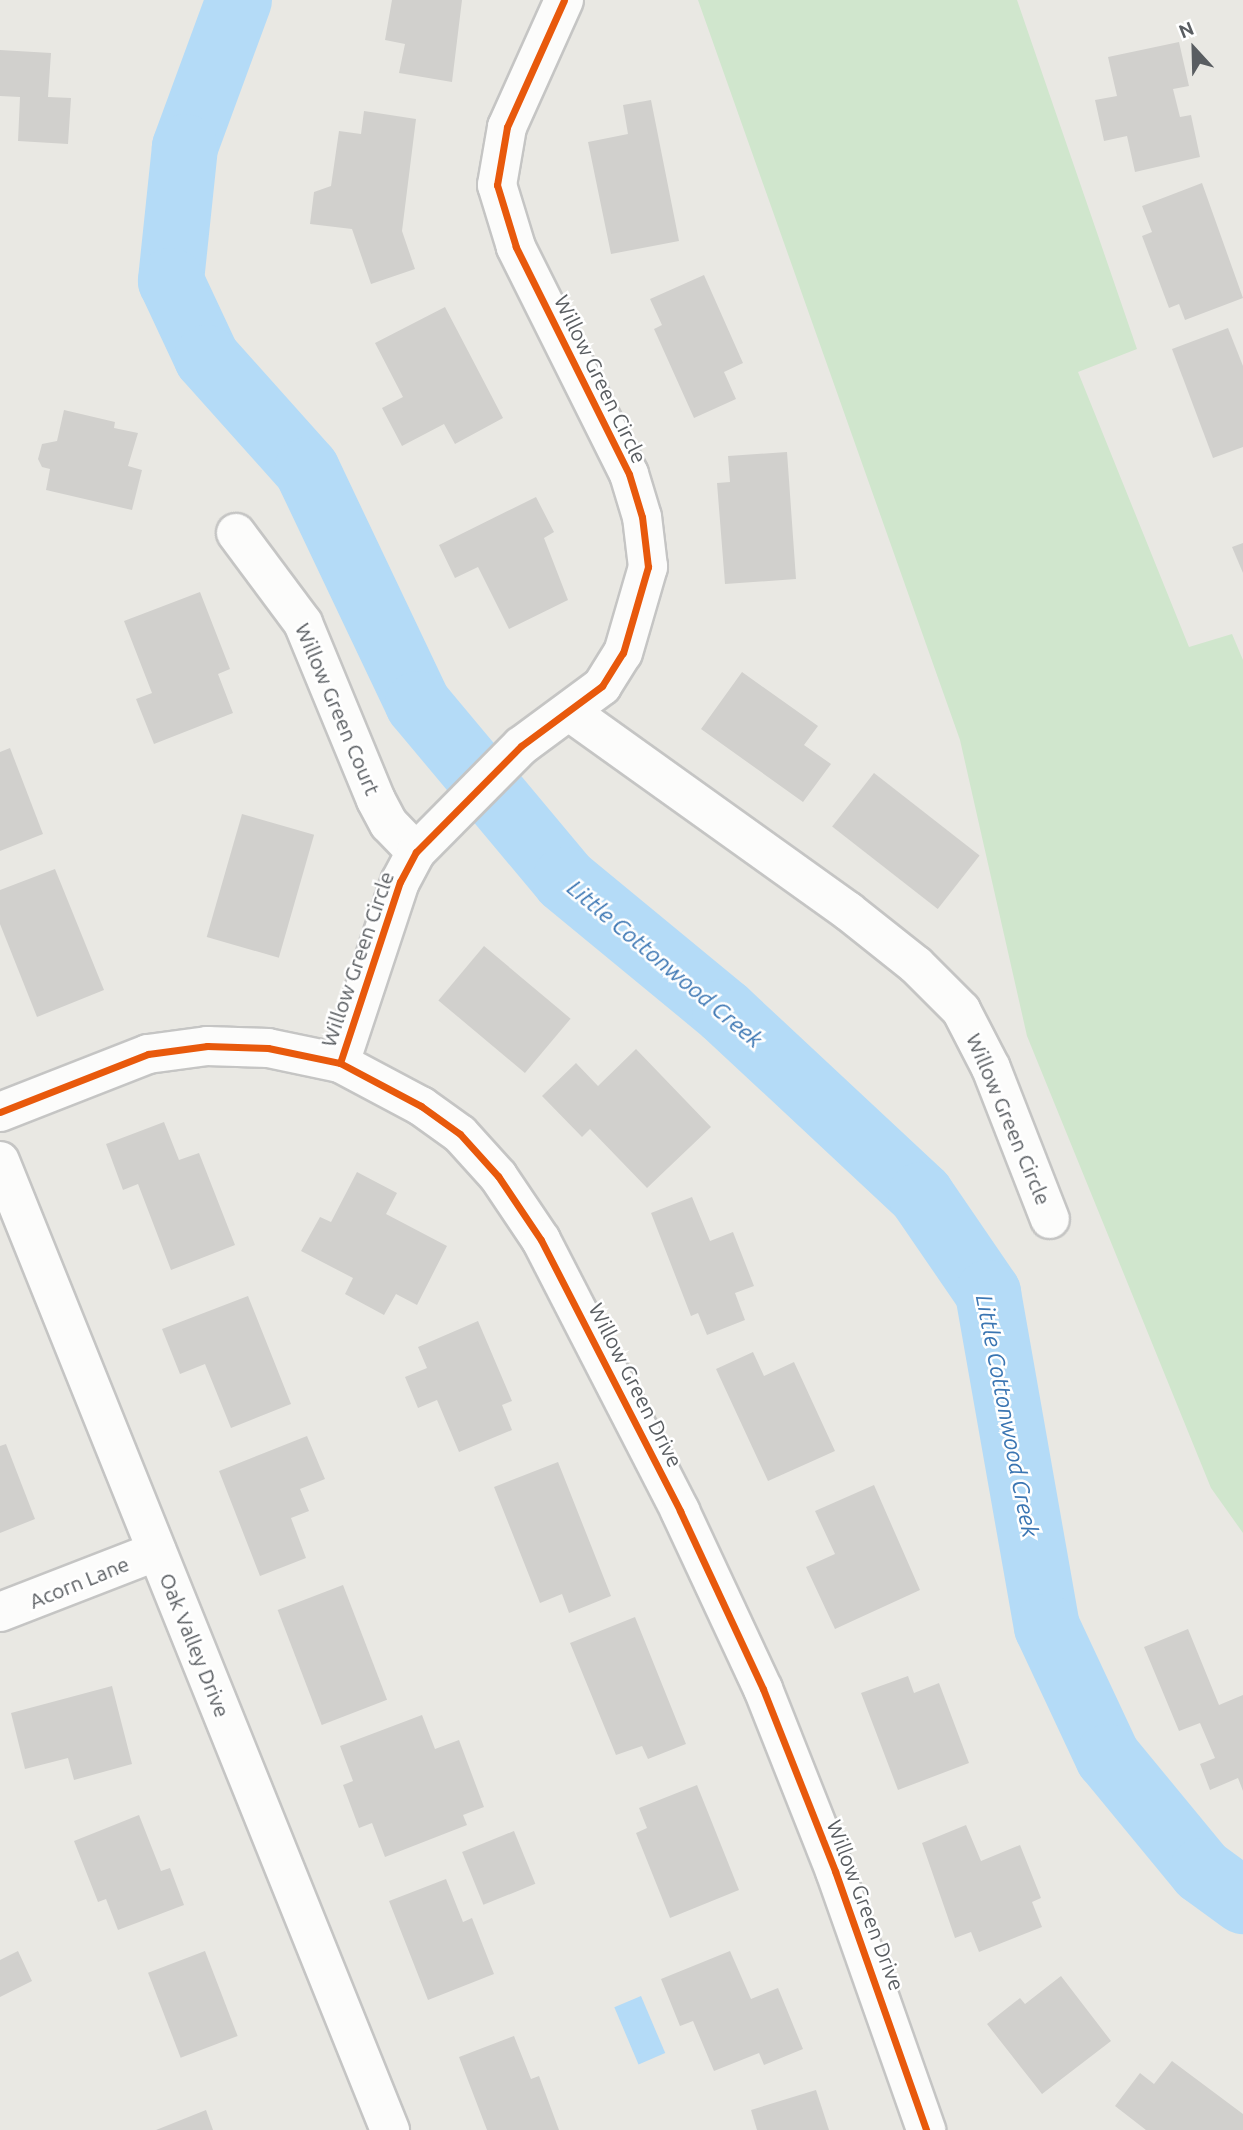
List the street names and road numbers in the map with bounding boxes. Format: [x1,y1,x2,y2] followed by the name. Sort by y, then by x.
[549,291,653,467] street label: Willow Green Circle
[290,619,386,799] street label: Willow Green Court
[315,868,399,1050] street label: Willow Green Circle
[961,1029,1057,1209] street label: Willow Green Circle
[584,1299,688,1471] street label: Willow Green Drive
[25,1551,133,1613] street label: Acorn Lane
[155,1569,235,1721] street label: Oak Valley Drive
[822,1816,910,1994] street label: Willow Green Drive

